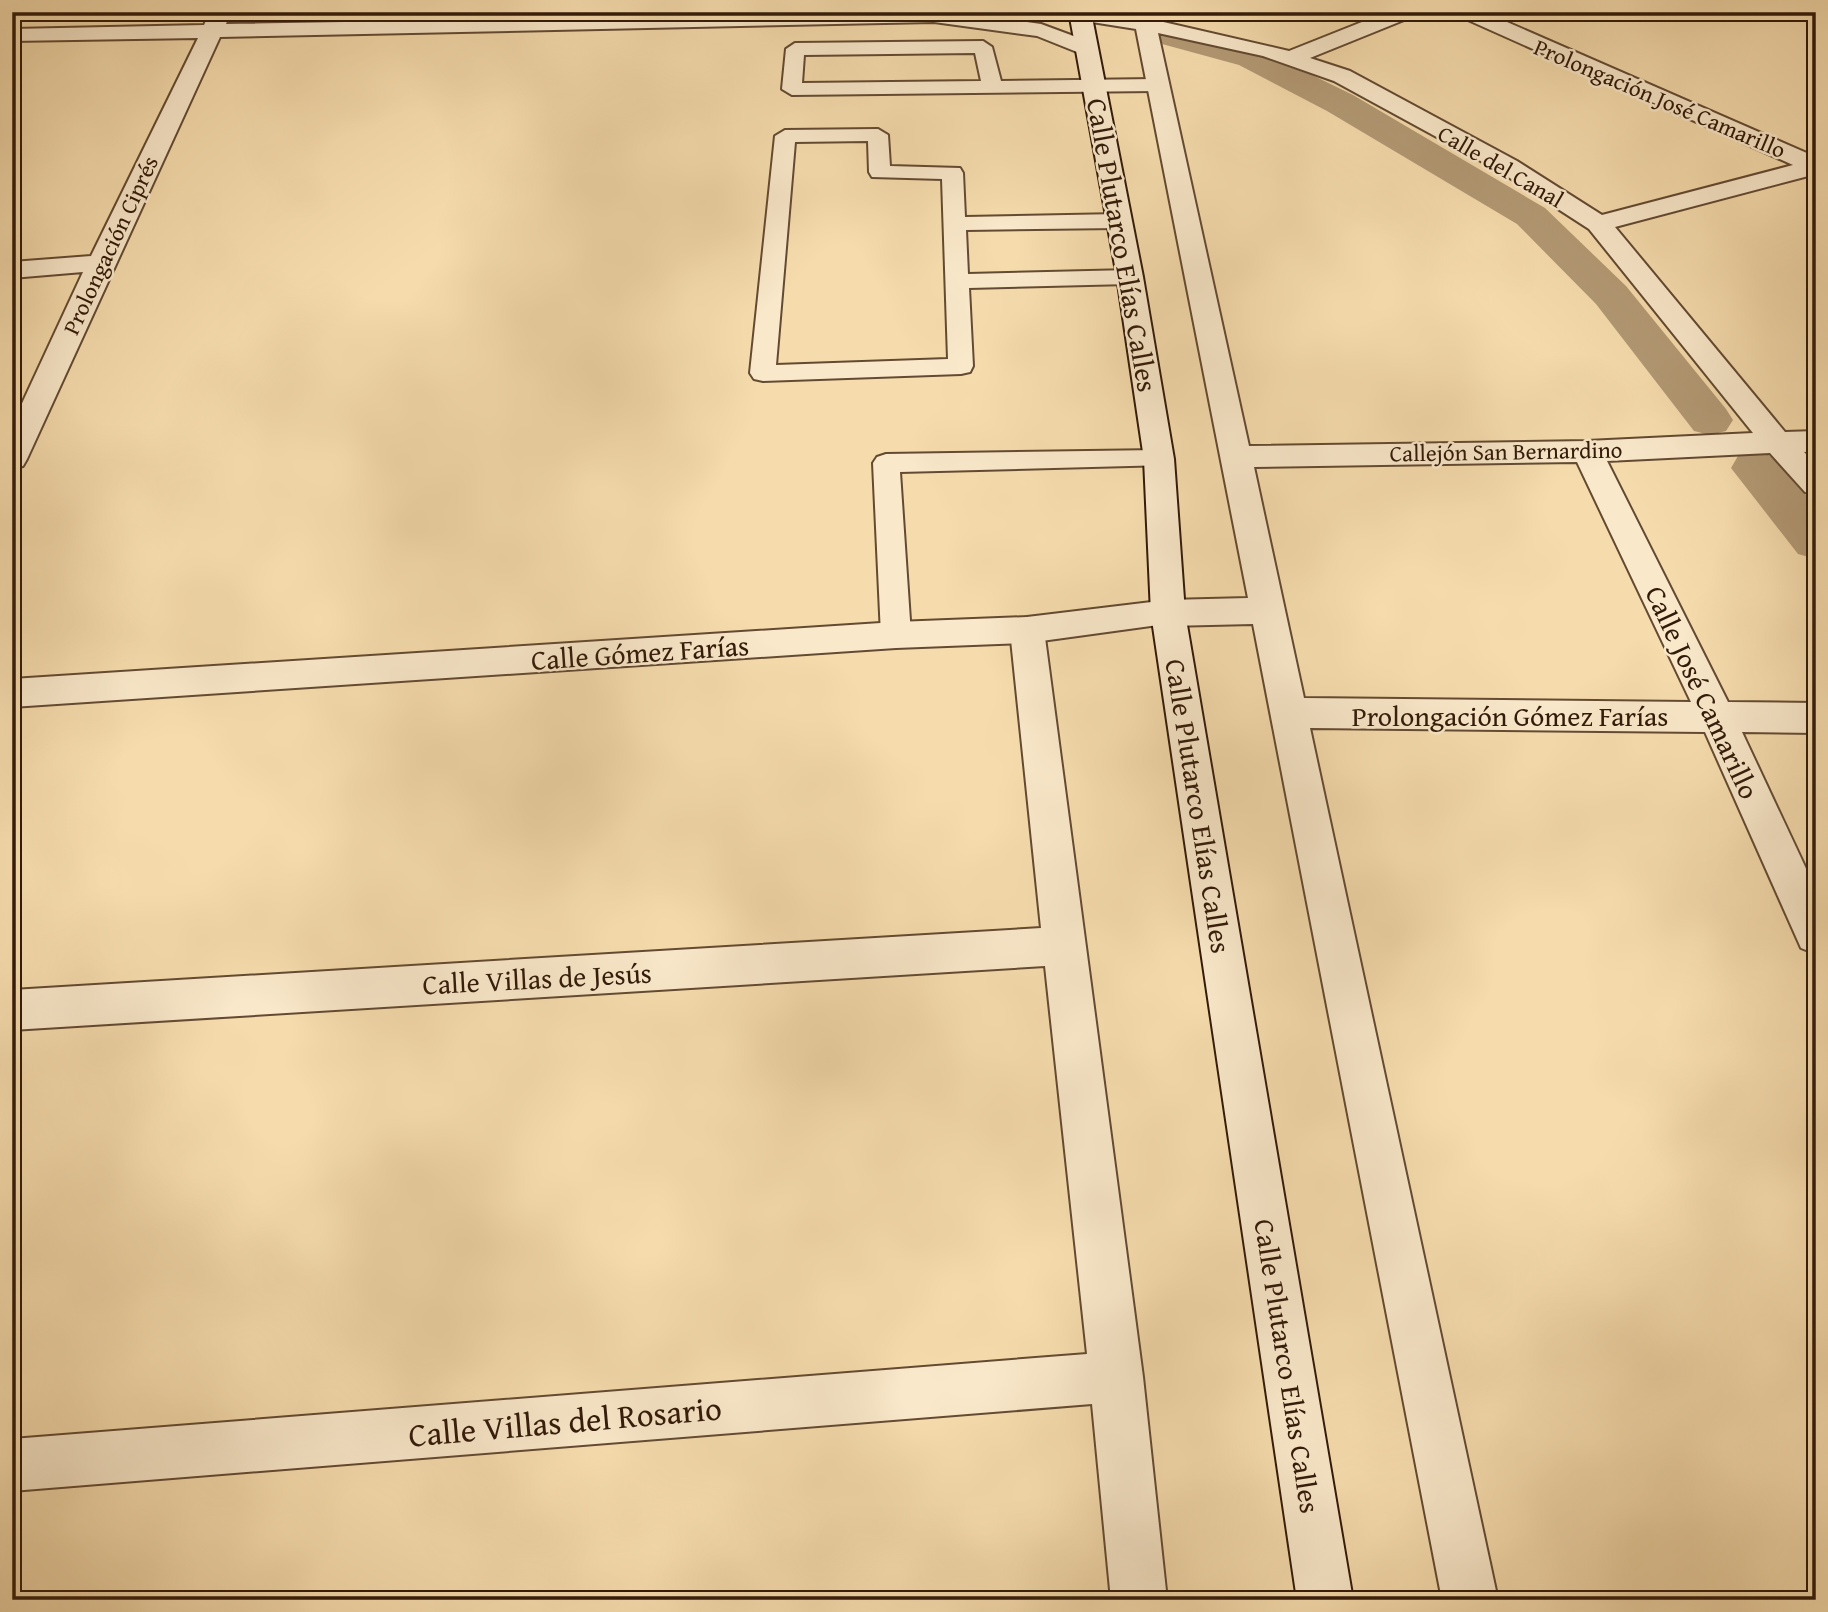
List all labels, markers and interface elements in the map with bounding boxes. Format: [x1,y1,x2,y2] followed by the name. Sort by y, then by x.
[1529,30,1791,166] street label: Prolongación José Camarillo
[1077,95,1169,395] street label: Calle Plutarco Elías Calles
[1432,117,1570,215] street label: Calle del Canal
[54,150,166,340] street label: Prolongación Ciprés
[1389,432,1623,470] street label: Callejón San Bernardino
[1636,579,1770,805] street label: Calle José Camarillo
[530,624,750,680] street label: Calle Gómez Farías
[1155,656,1243,956] street label: Calle Plutarco Elías Calles
[1352,695,1668,736] street label: Prolongación Gómez Farías
[421,952,653,1004] street label: Calle Villas de Jesús
[1244,1216,1332,1516] street label: Calle Plutarco Elías Calles
[406,1383,724,1459] street label: Calle Villas del Rosario

